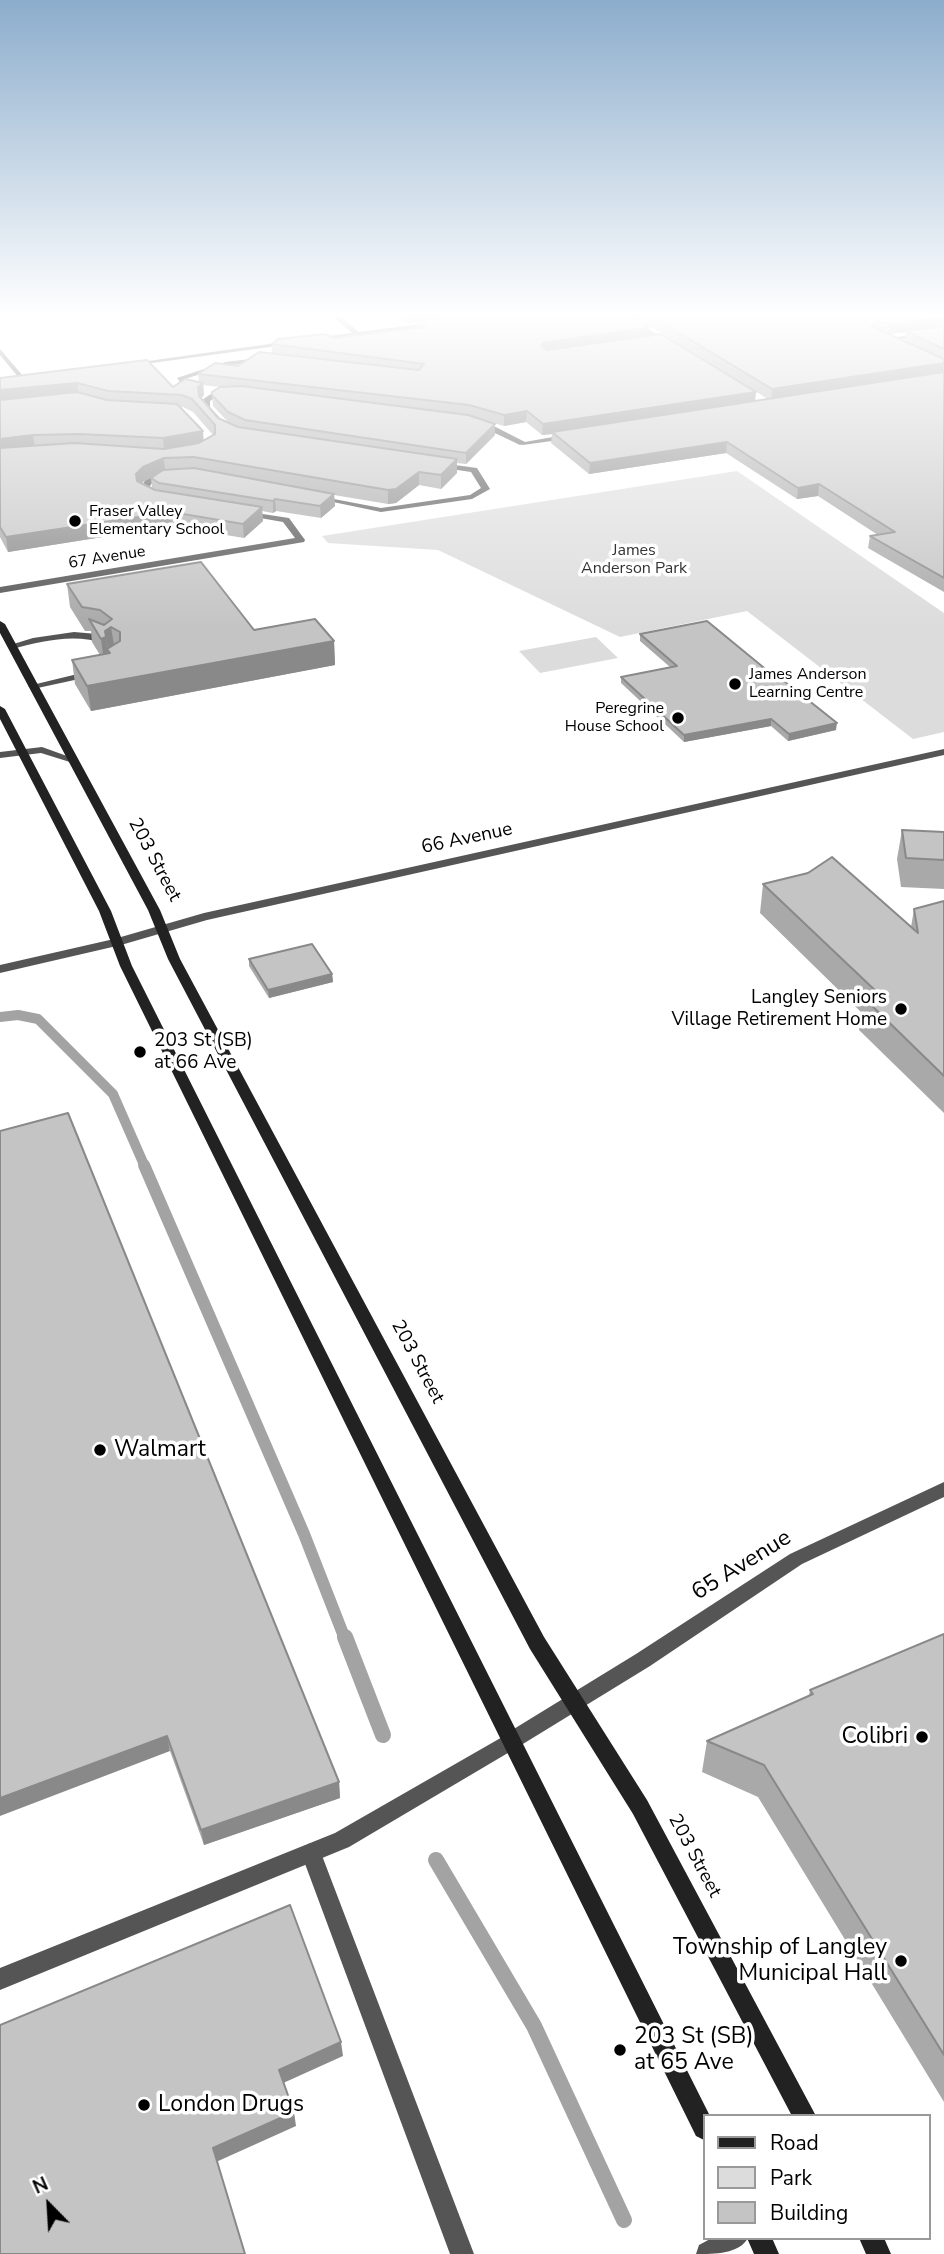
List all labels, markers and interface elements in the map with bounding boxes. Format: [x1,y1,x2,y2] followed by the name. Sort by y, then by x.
[89,502,224,540] place label: Fraser Valley Elementary School
[67,513,83,529] marker: Fraser Valley Elementary School
[581,541,687,579] park label: James Anderson Park
[67,542,147,574] street label: 67 Avenue
[749,665,867,703] place label: James Anderson Learning Centre
[727,676,743,692] marker: James Anderson Learning Centre
[565,699,664,737] place label: Peregrine House School
[670,710,686,726] marker: Peregrine House School
[123,815,185,905] street label: 203 Street
[419,818,515,860] street label: 66 Avenue
[672,987,887,1031] place label: Langley Seniors Village Retirement Home
[893,1001,909,1017] marker: Langley Seniors Village Retirement Home
[154,1030,253,1074] place label: 203 St (SB) at 66 Ave
[132,1044,148,1060] marker: 203 St (SB) at 66 Ave
[386,1317,448,1407] street label: 203 Street
[114,1436,206,1464] place label: Walmart
[92,1442,108,1458] marker: Walmart
[687,1525,797,1607] street label: 65 Avenue
[841,1723,908,1751] place label: Colibri
[914,1729,930,1745] marker: Colibri
[663,1811,725,1901] street label: 203 Street
[673,1934,887,1988] place label: Township of Langley Municipal Hall
[893,1953,909,1969] marker: Township of Langley Municipal Hall
[634,2023,754,2077] place label: 203 St (SB) at 65 Ave
[612,2042,628,2058] marker: 203 St (SB) at 65 Ave
[158,2091,304,2119] place label: London Drugs
[136,2097,152,2113] marker: London Drugs
[702,2114,930,2240] legend
[770,2129,819,2157] text: Road
[770,2164,812,2192] text: Park
[14,2170,84,2240] north arrow
[29,2171,52,2201] text: N
[770,2199,848,2227] text: Building

